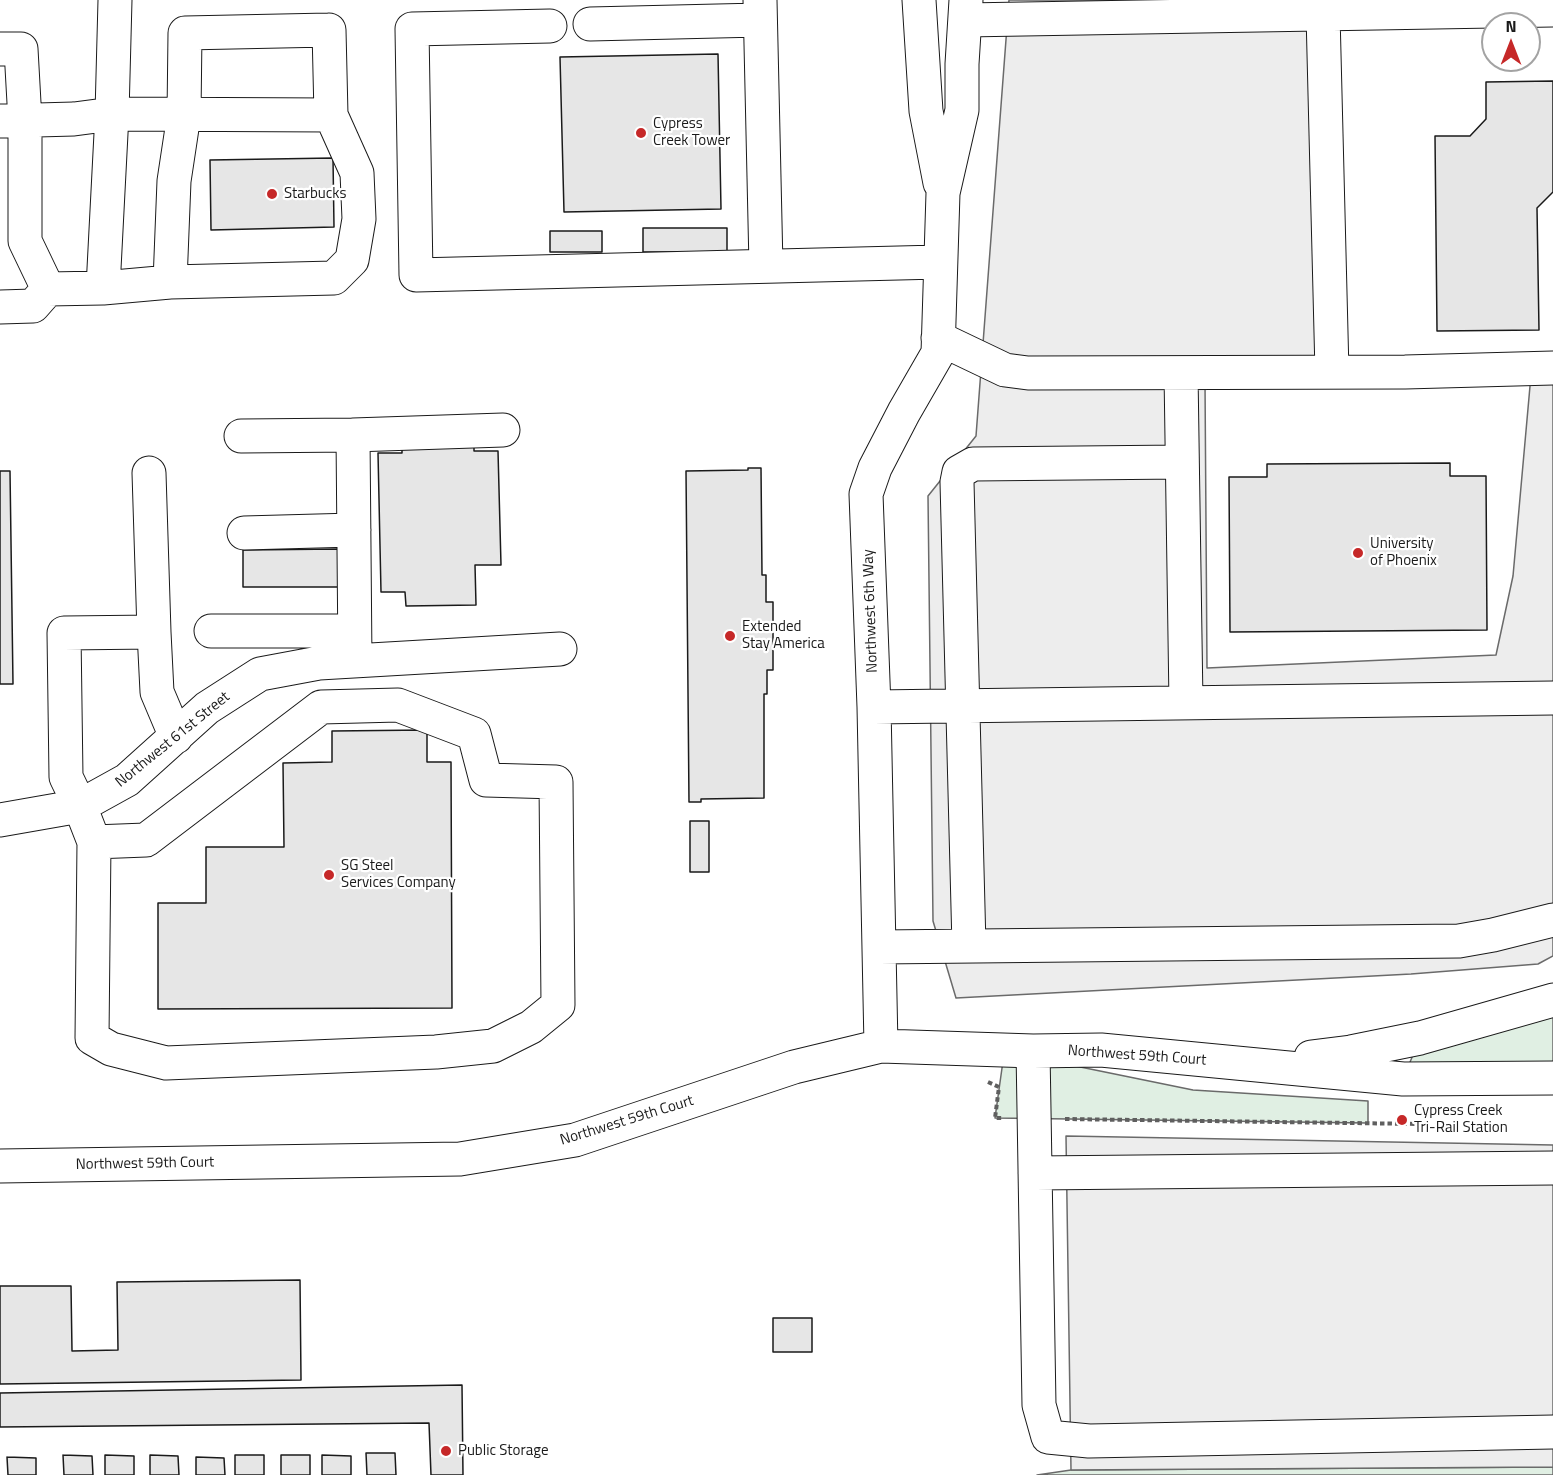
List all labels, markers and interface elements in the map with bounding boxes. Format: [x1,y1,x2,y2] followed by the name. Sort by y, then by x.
[1481,12,1541,72] north arrow
[1505,14,1517,38] text: N
[653,115,730,150] place label: Cypress Creek Tower
[634,126,648,140] marker: Cypress Creek Tower
[284,185,347,203] place label: Starbucks
[265,187,279,201] marker: Starbucks
[1370,535,1437,570] place label: University of Phoenix
[1351,546,1365,560] marker: University of Phoenix
[860,549,882,673] street label: Northwest 6th Way
[742,618,825,653] place label: Extended Stay America
[723,629,737,643] marker: Extended Stay America
[112,688,234,792] street label: Northwest 61st Street
[341,857,456,892] place label: SG Steel Services Company
[322,868,336,882] marker: SG Steel Services Company
[1067,1042,1207,1070] street label: Northwest 59th Court
[558,1092,696,1150] street label: Northwest 59th Court
[1414,1102,1508,1137] place label: Cypress Creek Tri-Rail Station
[1395,1113,1409,1127] marker: Cypress Creek Tri-Rail Station
[76,1154,214,1174] street label: Northwest 59th Court
[458,1442,549,1460] place label: Public Storage
[439,1444,453,1458] marker: Public Storage

